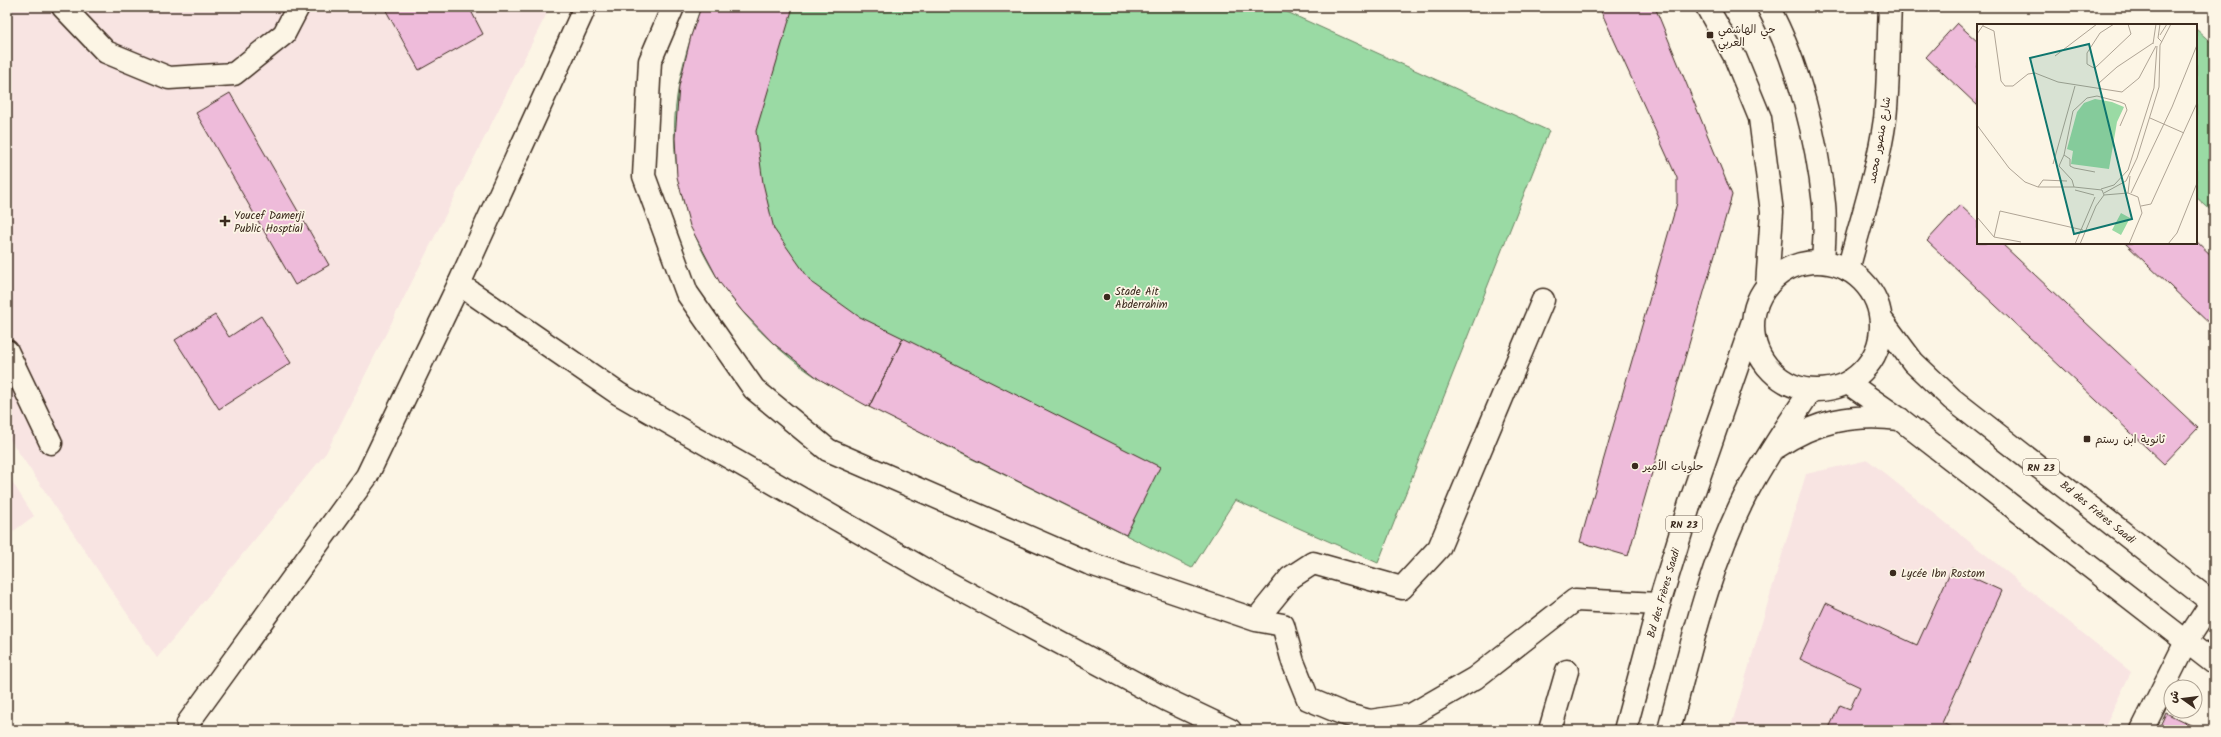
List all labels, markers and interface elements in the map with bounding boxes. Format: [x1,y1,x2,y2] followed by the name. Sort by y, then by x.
[1718,21,1776,53] place label: حي الهاشمي العربي
[1977,24,2197,244] inset map
[1705,30,1715,40] marker: حي الهاشمي العربي
[1864,95,1896,185] street label: شارع منصور محمد
[234,207,304,238] place label: Youcef Damerji Public Hosptial
[219,215,231,227] marker: Youcef Damerji Public Hosptial
[1115,283,1168,314] place label: Stade Ait Abderrahim
[1102,292,1112,302] marker: Stade Ait Abderrahim
[2095,431,2166,449] place label: ثانوية ابن رستم
[2082,434,2092,444] marker: ثانوية ابن رستم
[1642,458,1704,476] place label: حلويات الأمير
[2023,459,2059,475] road number: RN 23
[1630,461,1640,471] marker: حلويات الأمير
[2056,477,2139,549] street label: Bd des Frères Saadi
[1666,516,1702,532] road number: RN 23
[1643,546,1685,640] street label: Bd des Frères Saadi
[1901,565,1985,583] place label: Lycée Ibn Rostom
[1888,568,1898,578] marker: Lycée Ibn Rostom
[2163,679,2203,719] north arrow
[2164,689,2184,705] text: ش

